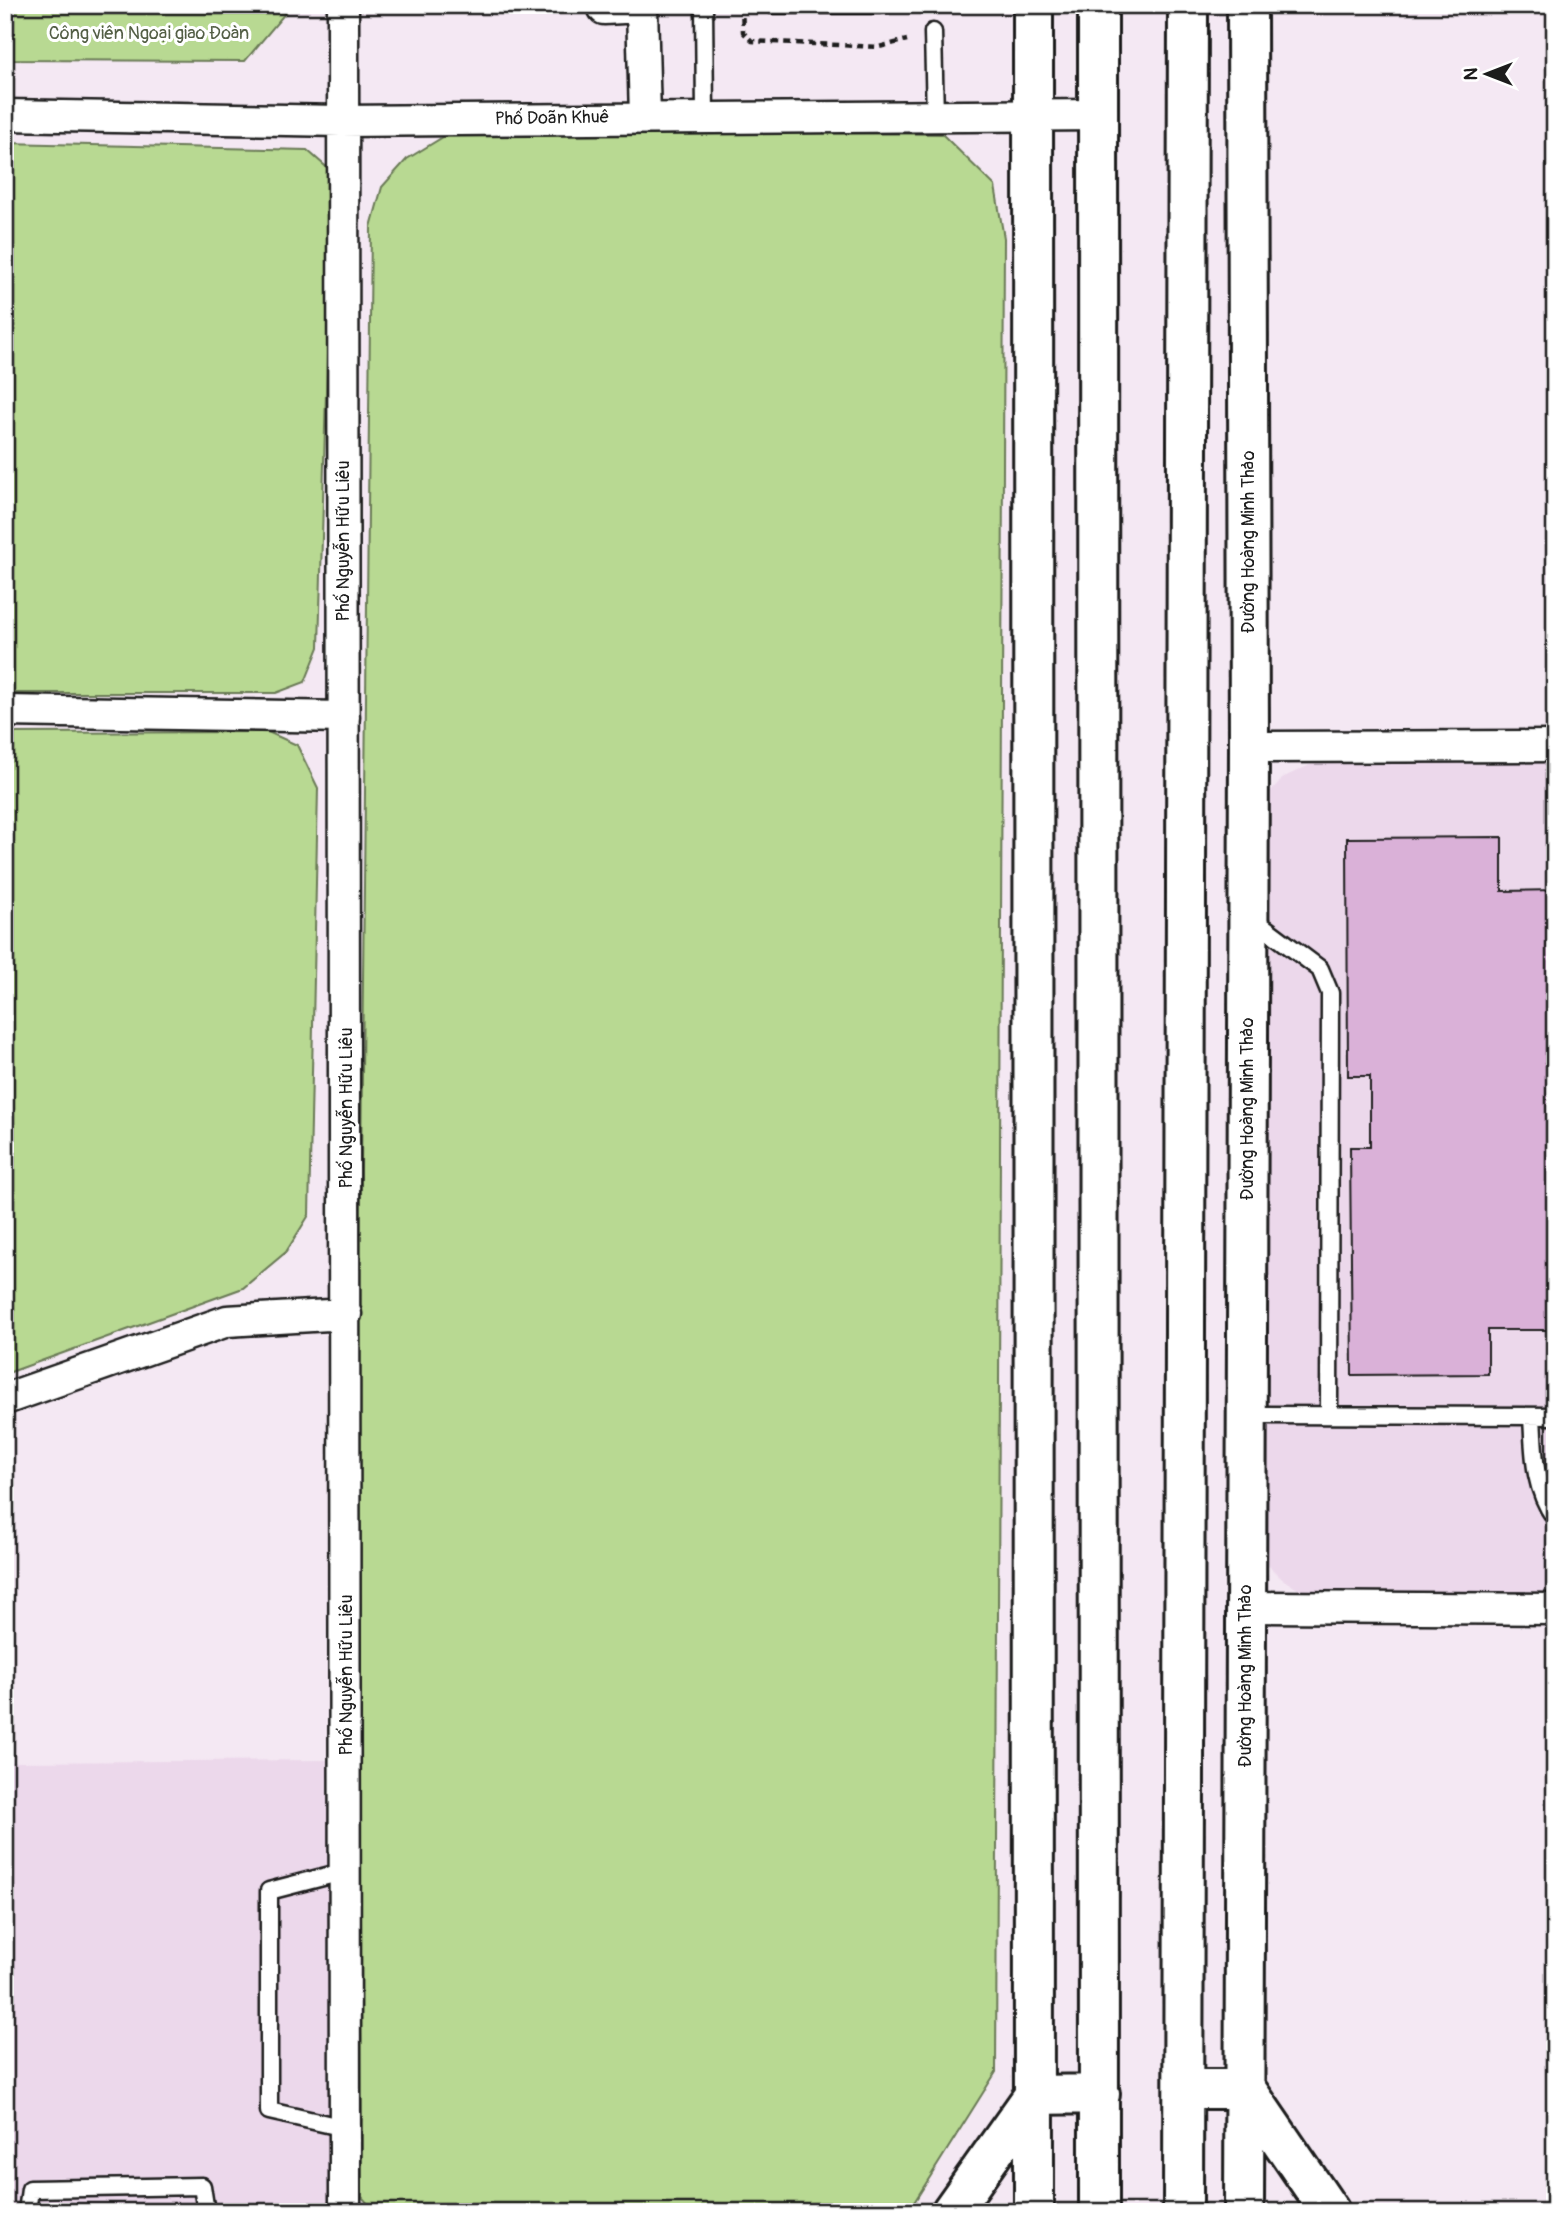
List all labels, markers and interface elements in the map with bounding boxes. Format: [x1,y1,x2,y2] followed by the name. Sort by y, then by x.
[49,22,249,45] park label: Công viên Ngoại giao Đoàn
[1452,38,1522,108] north arrow
[1459,67,1483,80] text: N
[495,106,609,130] street label: Phố Doãn Khuê
[1237,450,1260,634] street label: Đường Hoàng Minh Thảo
[332,460,355,622] street label: Phố Nguyễn Hữu Liêu
[1236,1017,1259,1201] street label: Đường Hoàng Minh Thảo
[335,1027,358,1189] street label: Phố Nguyễn Hữu Liêu
[1234,1584,1257,1768] street label: Đường Hoàng Minh Thảo
[335,1594,358,1756] street label: Phố Nguyễn Hữu Liêu

